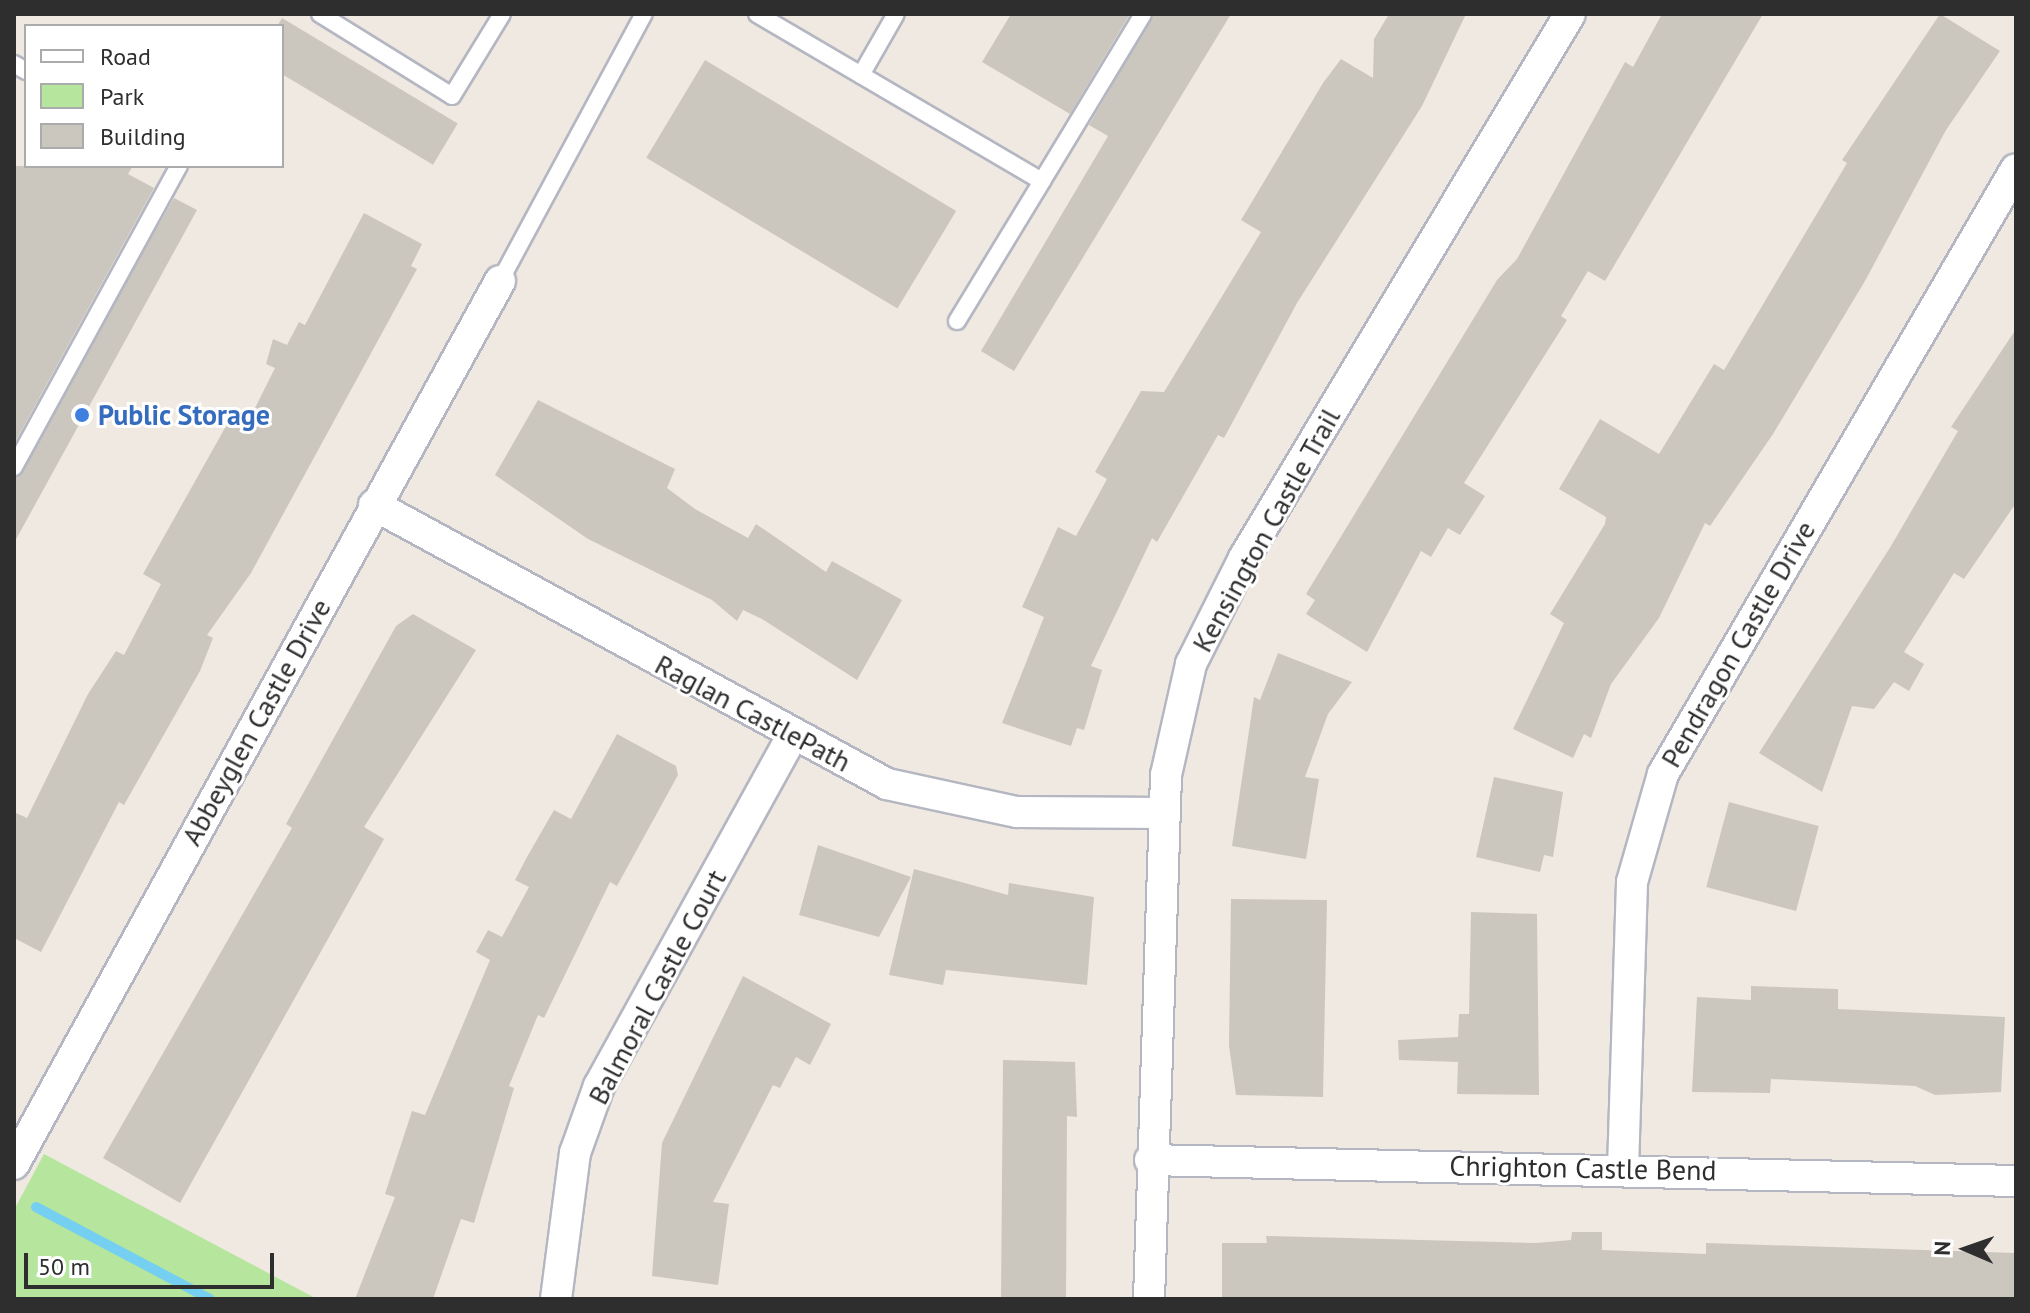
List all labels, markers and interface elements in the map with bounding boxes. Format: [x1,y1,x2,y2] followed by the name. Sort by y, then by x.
[24,24,284,168] legend
[100,41,151,72] text: Road
[100,81,144,112] text: Park
[100,121,186,152] text: Building
[98,398,271,432] place label: Public Storage
[1185,402,1347,658] street label: Kensington Castle Trail
[73,406,91,424] marker: Public Storage
[1654,515,1822,773] street label: Pendragon Castle Drive
[174,593,338,851] street label: Abbeyglen Castle Drive
[649,647,857,779] street label: Raglan CastlePath
[581,864,733,1110] street label: Balmoral Castle Court
[1449,1149,1717,1187] street label: Chrighton Castle Bend
[1926,1209,2006,1289] north arrow
[28,1237,278,1287] scale bar
[1928,1240,1956,1256] text: N
[38,1251,90,1282] text: 50 m

